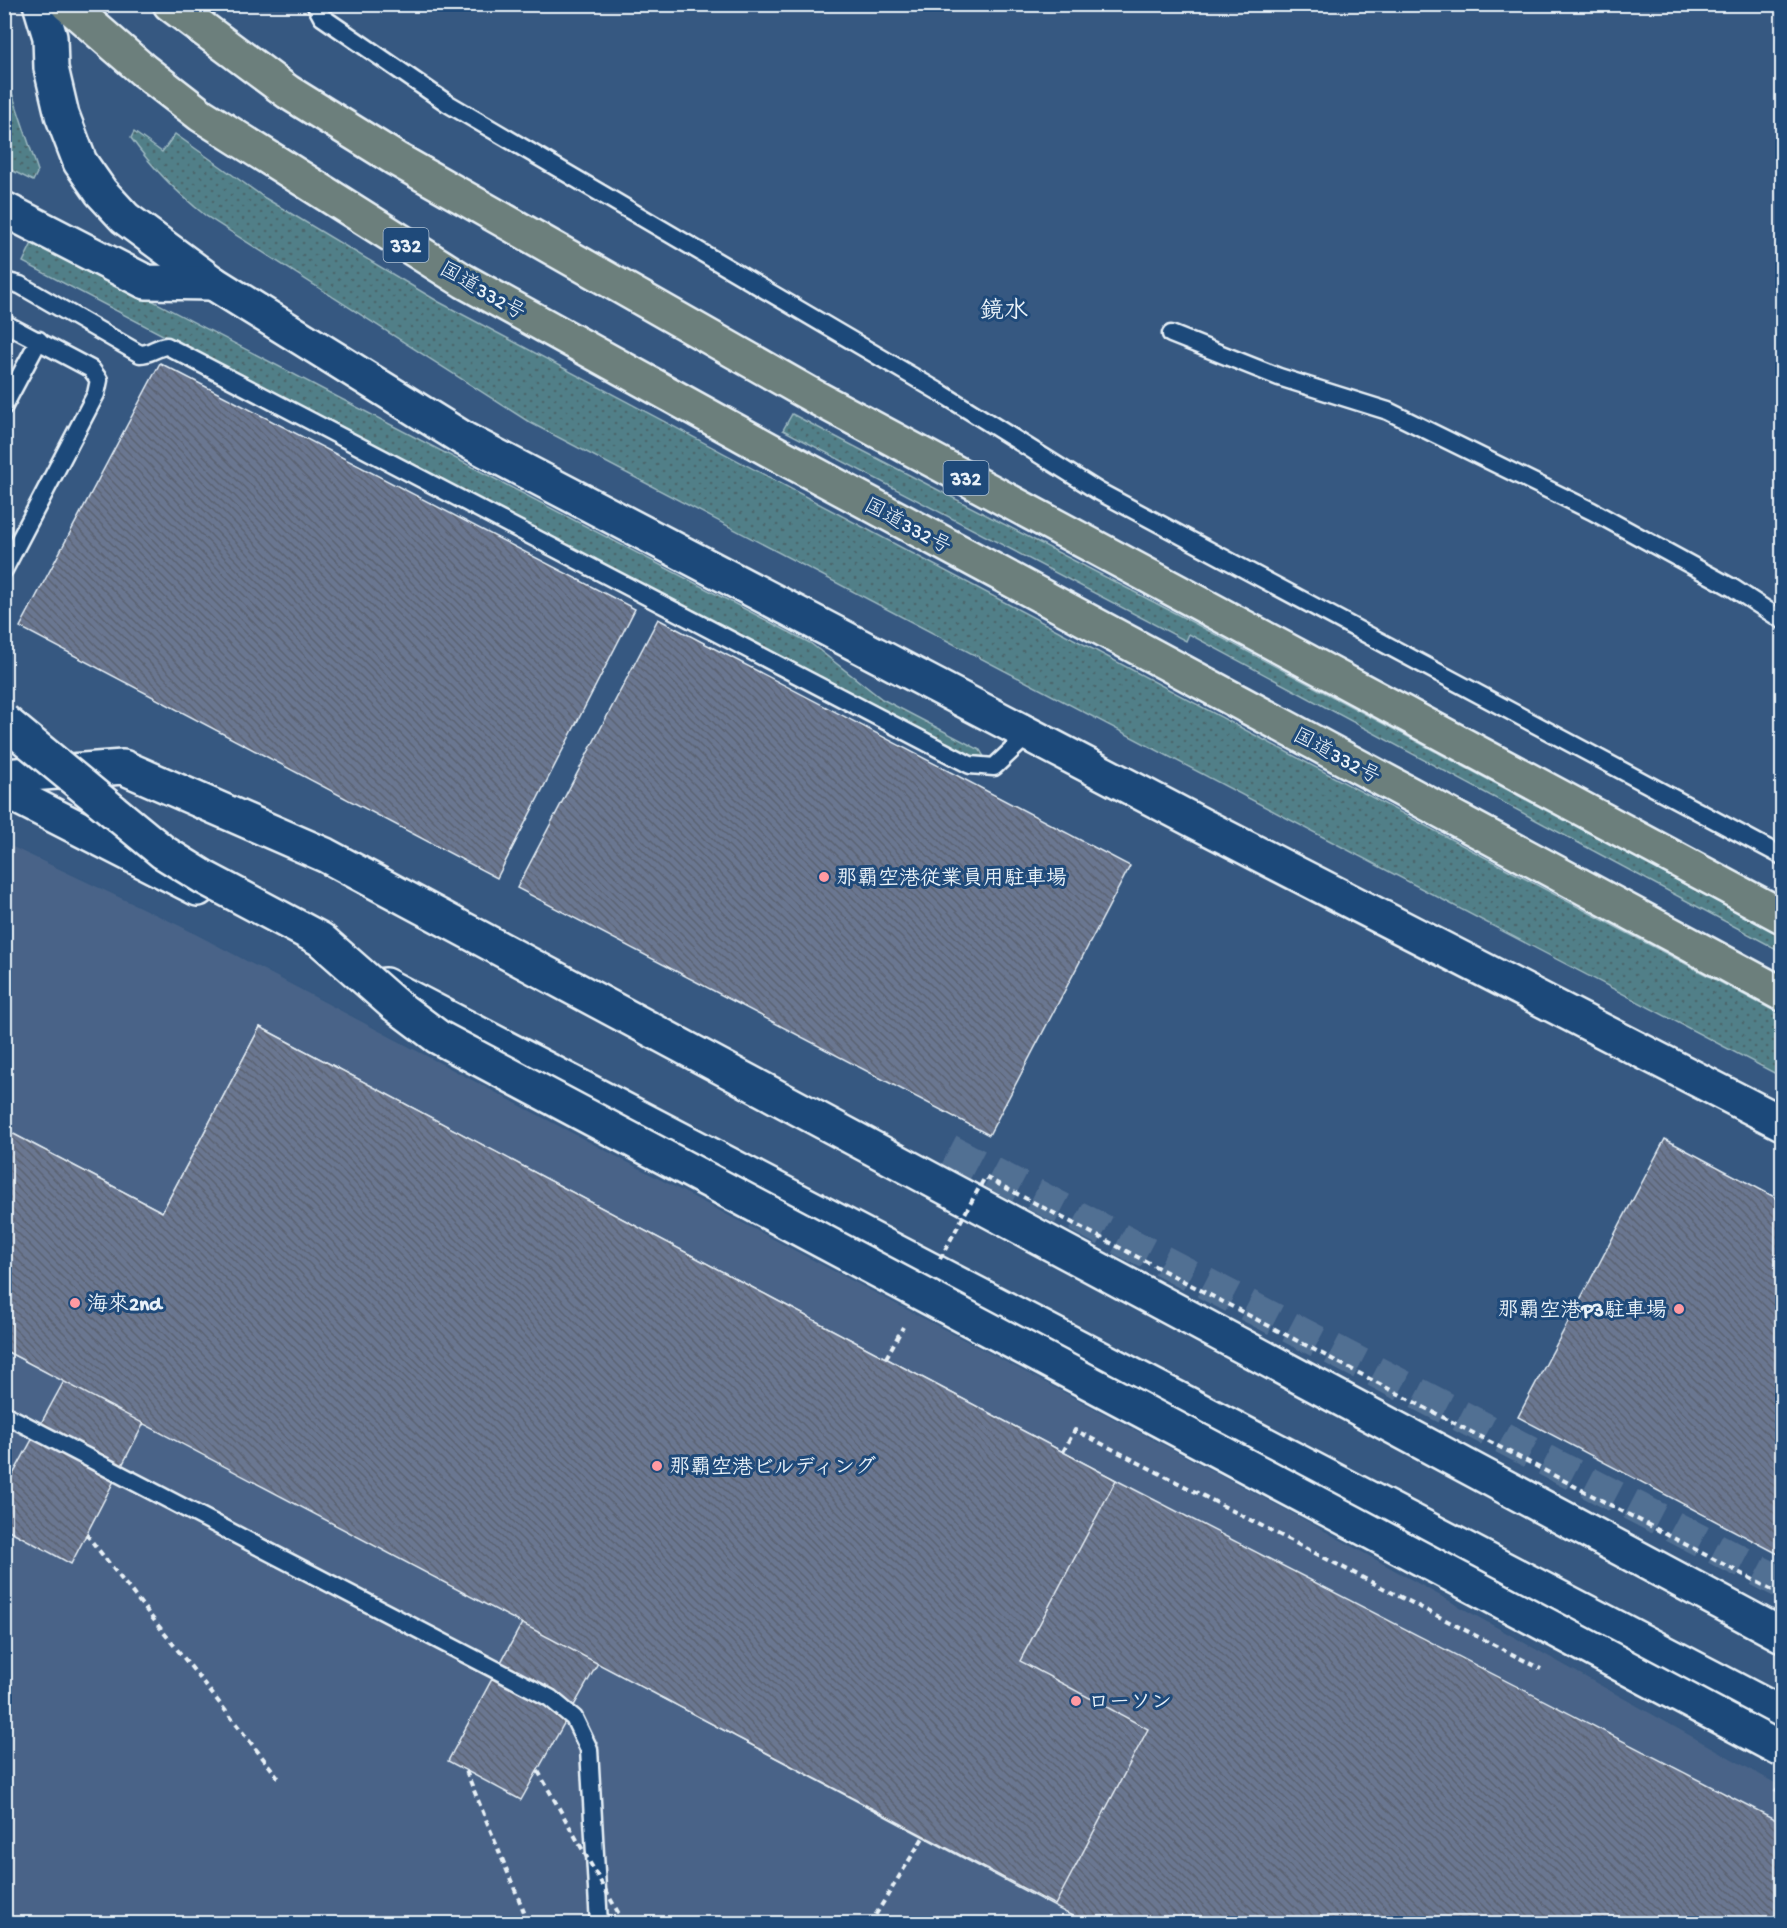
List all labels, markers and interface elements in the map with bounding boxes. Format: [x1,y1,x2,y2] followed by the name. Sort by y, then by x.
[384,228,428,262] road number: 332
[434,258,529,328] street label: 国道332号
[980,297,1028,327] district label: 鏡水
[944,461,988,495] road number: 332
[859,494,955,561] street label: 国道332号
[1288,724,1384,791] street label: 国道332号
[836,866,1067,893] place label: 那覇空港従業員用駐車場
[817,870,831,884] marker: 那覇空港従業員用駐車場
[87,1292,164,1319] place label: 海來2nd
[68,1296,82,1310] marker: 海來2nd
[1498,1298,1667,1325] place label: 那覇空港P3駐車場
[1672,1302,1686,1316] marker: 那覇空港P3駐車場
[669,1455,876,1482] place label: 那覇空港ビルディング
[650,1459,664,1473] marker: 那覇空港ビルディング
[1088,1692,1172,1717] place label: ローソン
[1069,1694,1083,1708] marker: ローソン

